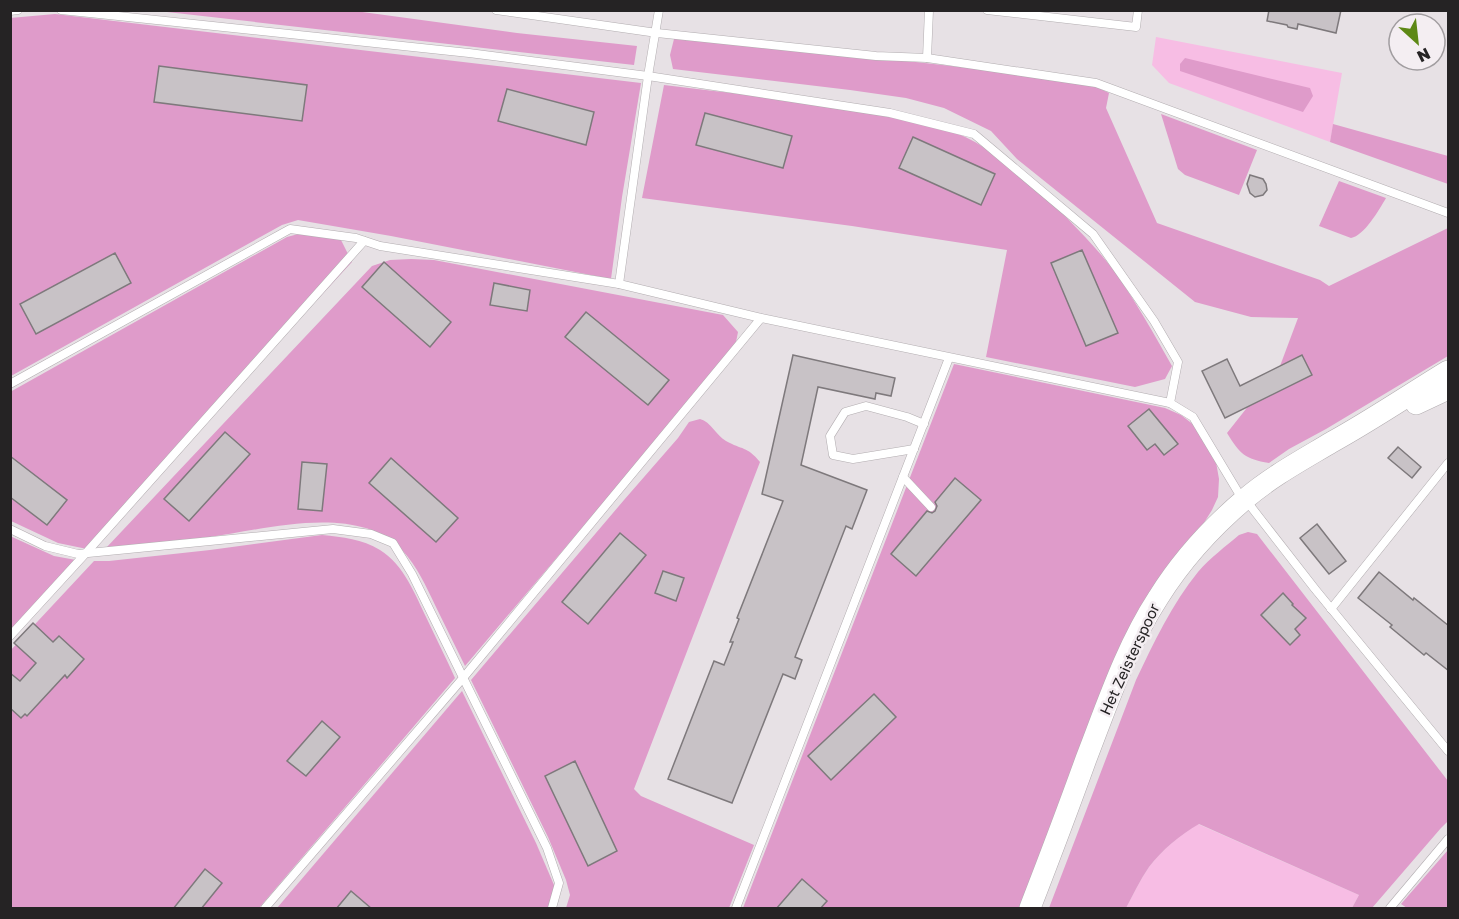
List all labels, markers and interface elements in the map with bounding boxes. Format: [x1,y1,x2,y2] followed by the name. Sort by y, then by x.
[1387,12,1447,72] north arrow
[1414,44,1434,67] text: N
[1095,600,1163,718] street label: Het Zeisterspoor

